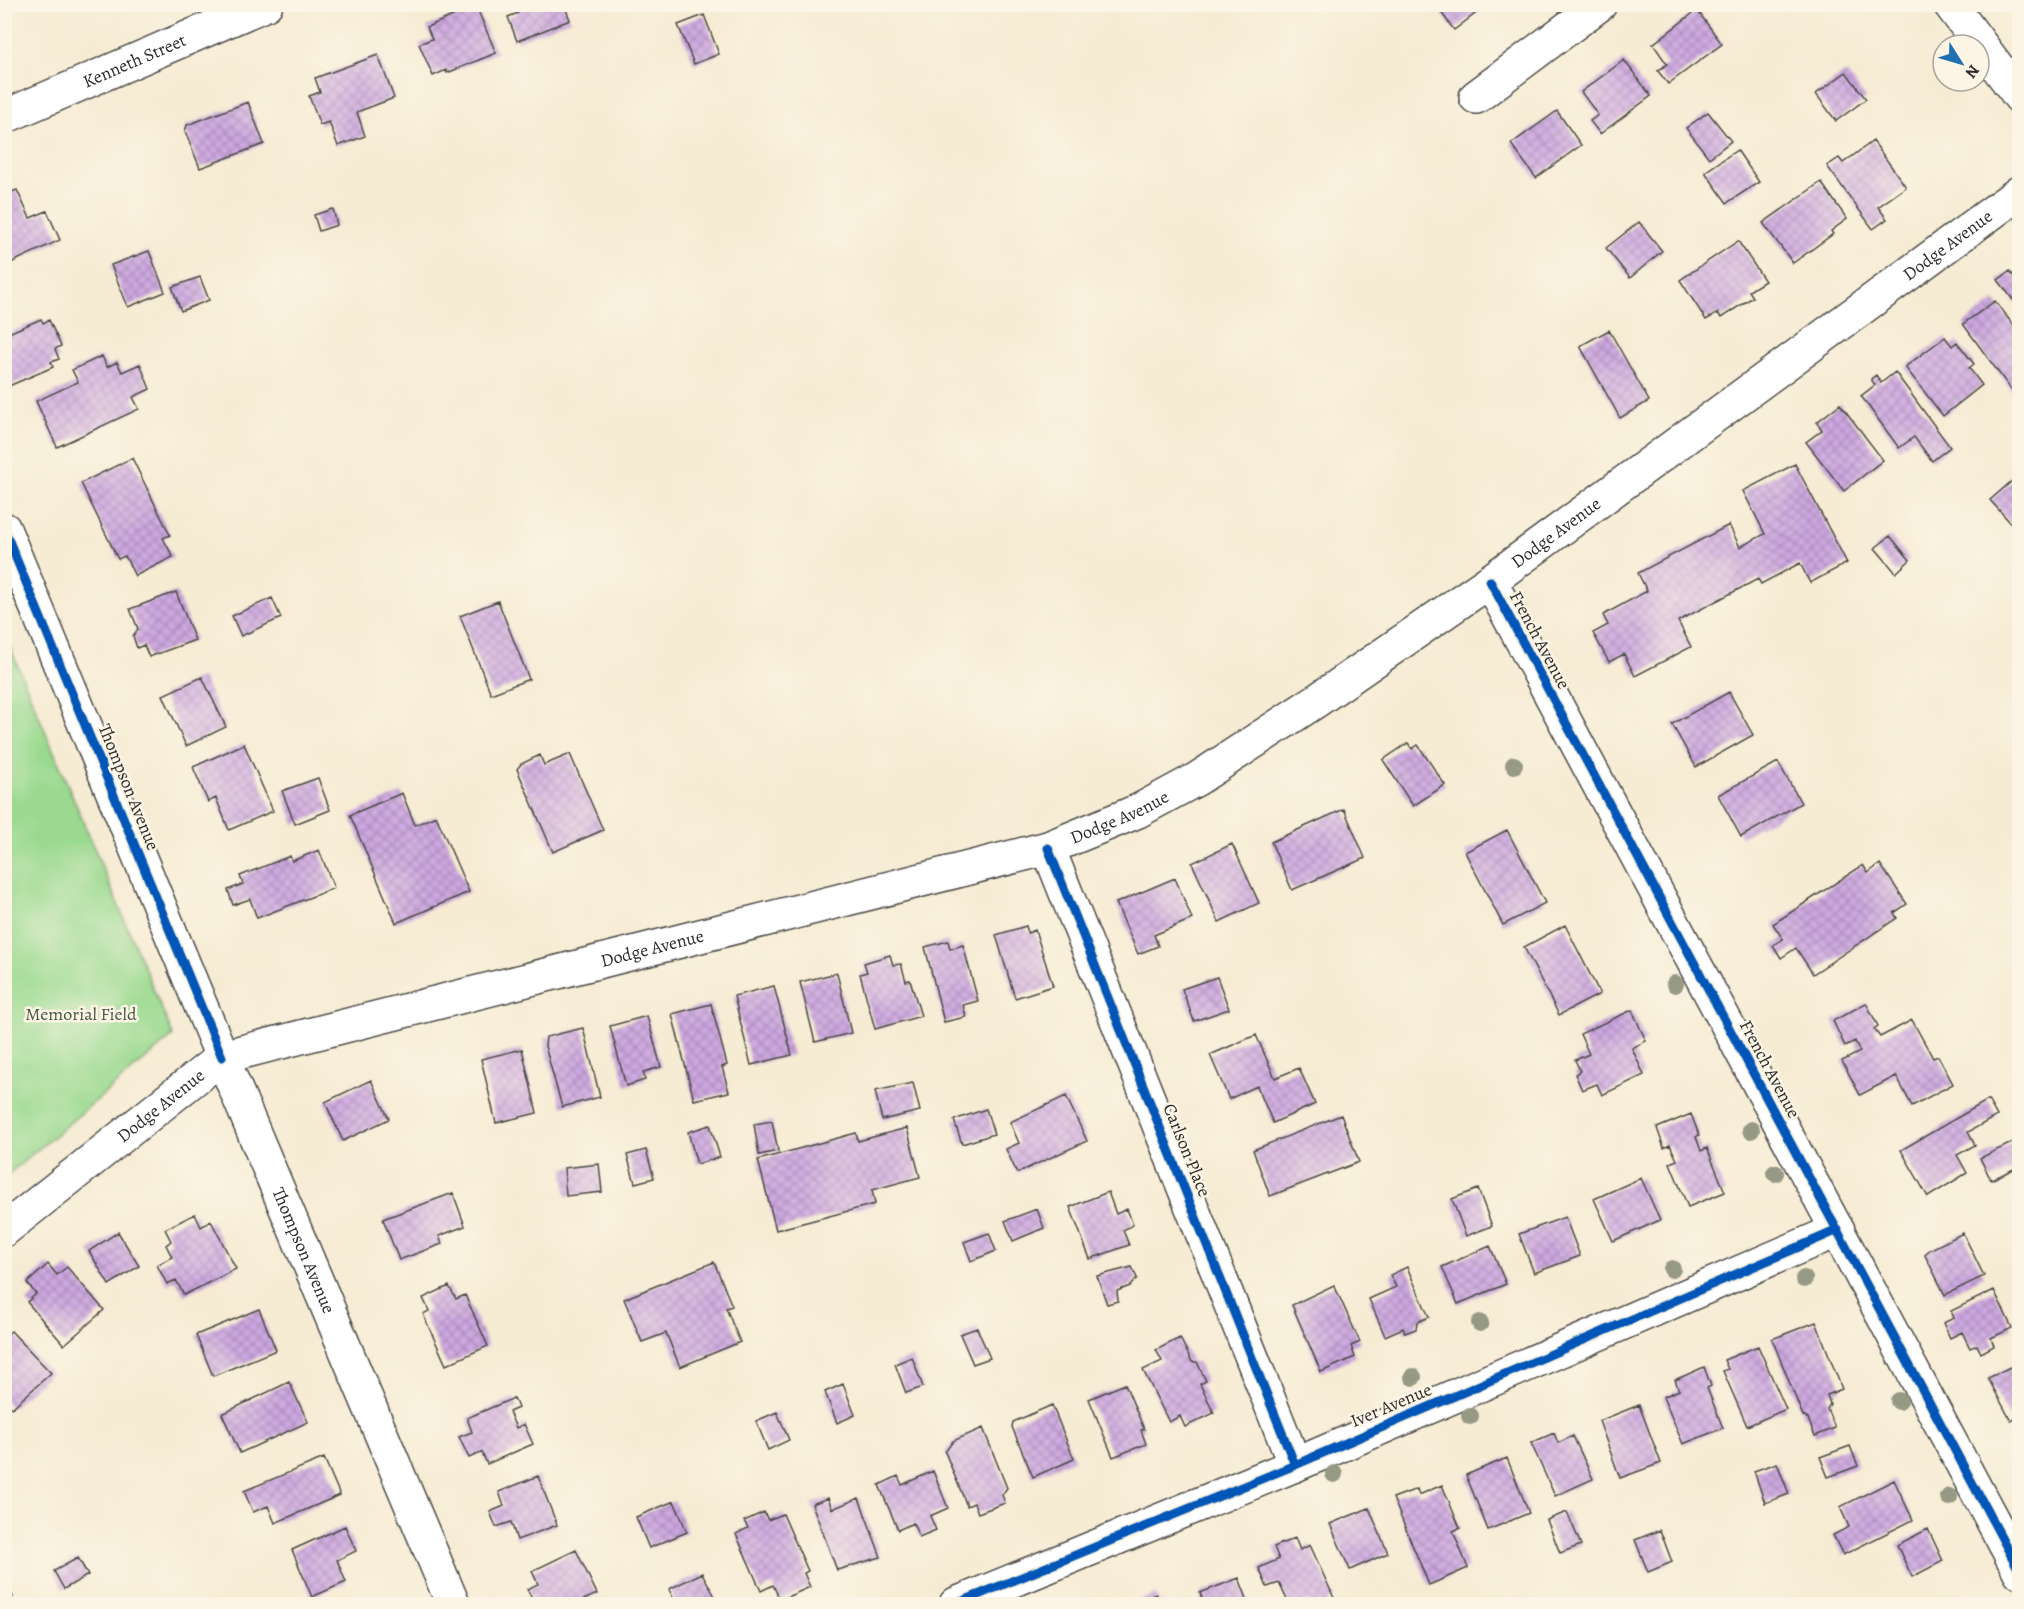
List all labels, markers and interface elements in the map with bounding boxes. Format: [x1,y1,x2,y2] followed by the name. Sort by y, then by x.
[79,28,190,94] street label: Kenneth Street
[1931,33,1991,93] north arrow
[1960,60,1984,83] text: N
[1898,204,1997,286] street label: Dodge Avenue
[1506,492,1605,574] street label: Dodge Avenue
[1504,587,1576,693] street label: French Avenue
[93,720,165,854] street label: Thompson Avenue
[1066,785,1173,850] street label: Dodge Avenue
[598,924,706,973] street label: Dodge Avenue
[25,1002,137,1026] park label: Memorial Field
[1734,1016,1806,1122] street label: French Avenue
[112,1063,210,1148] street label: Dodge Avenue
[1157,1100,1217,1200] street label: Carlson Place
[266,1184,341,1317] street label: Thompson Avenue
[1347,1377,1435,1433] street label: Iver Avenue

